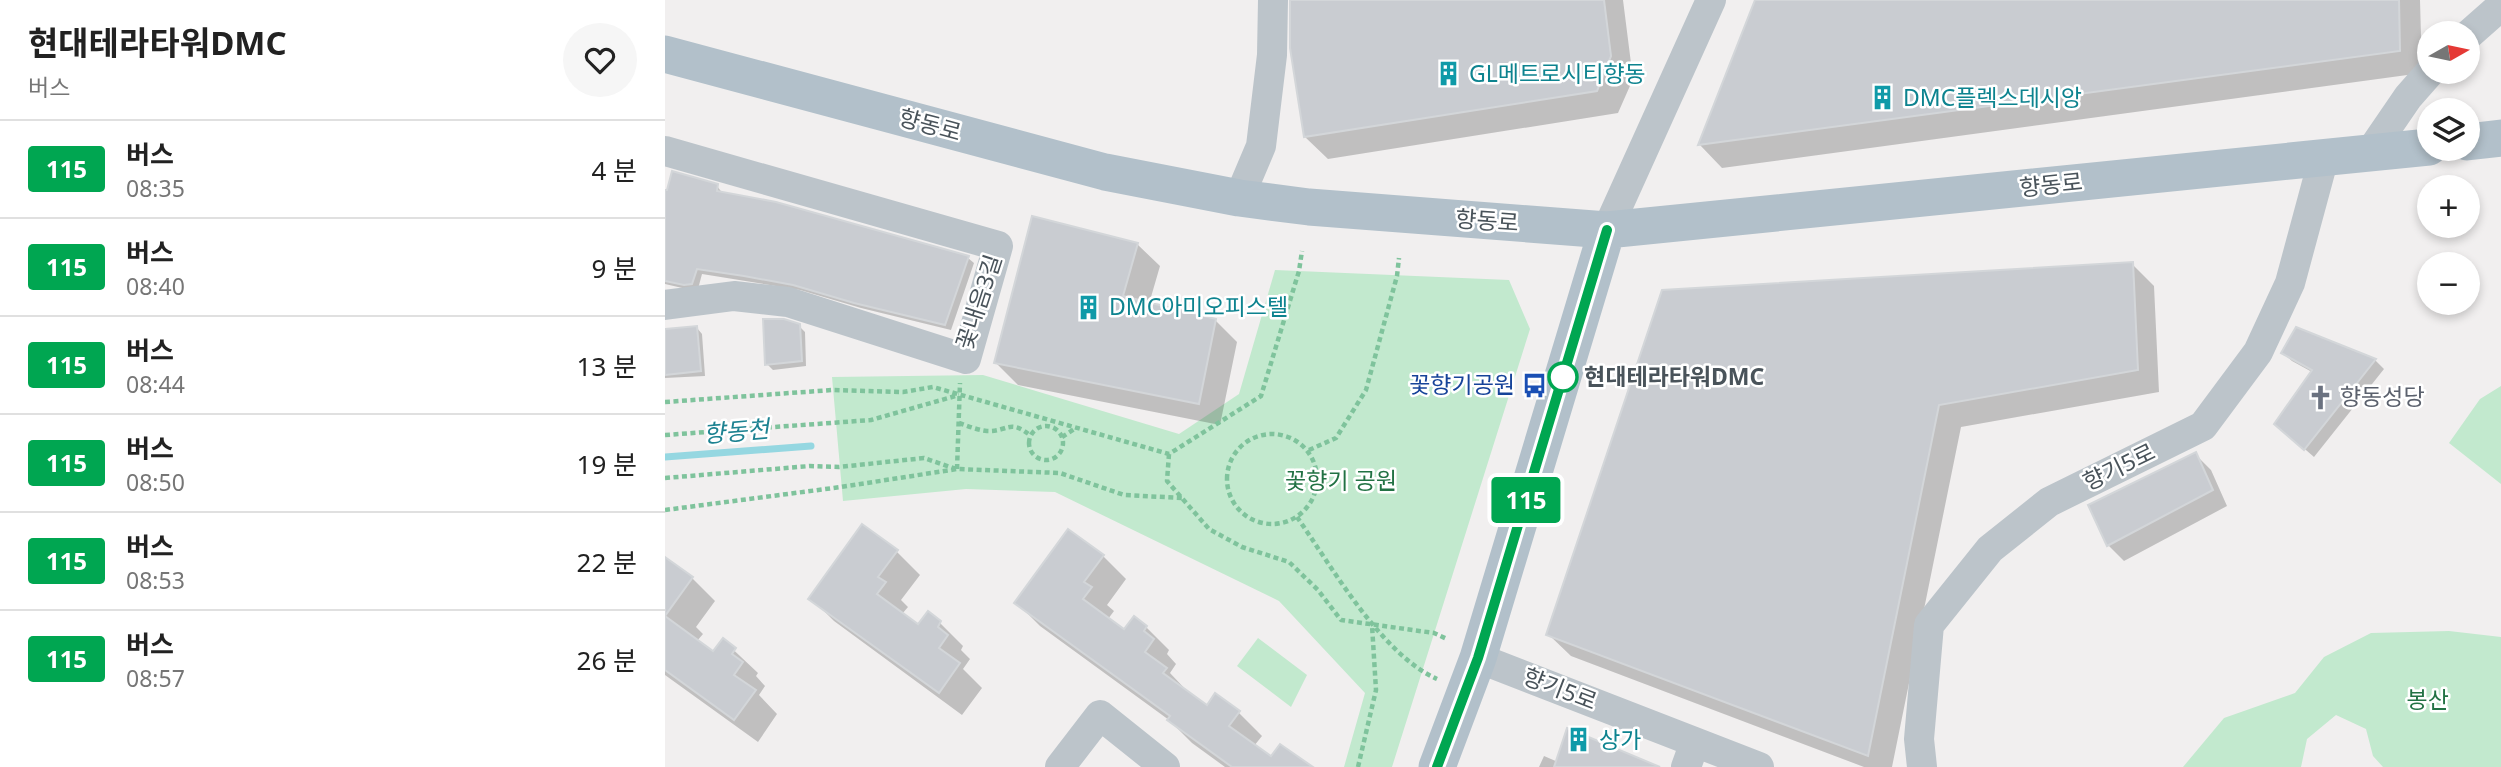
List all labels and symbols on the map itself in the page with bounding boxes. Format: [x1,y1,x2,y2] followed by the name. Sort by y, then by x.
[2417,21,2480,84] north arrow
[1469,57,1646,89] place label: GL메트로시티향동
[1435,60,1463,88] building icon: GL메트로시티향동
[1903,81,2082,113] place label: DMC플렉스데시앙
[1869,84,1897,112] building icon: DMC플렉스데시앙
[895,100,965,148] street label: 향동로
[2018,165,2084,203] street label: 향동로
[1454,202,1520,238] street label: 향동로
[948,250,1008,353] street label: 꽃내음3길
[1109,290,1288,322] place label: DMC아미오피스텔
[1075,293,1103,321] building icon: DMC아미오피스텔
[1584,360,1764,392] place label: 현대테라타워DMC
[1548,362,1578,392] marker: 현대테라타워DMC
[1409,368,1515,400] place label: 꽃향기공원
[1521,371,1549,399] bus stop icon: 꽃향기공원
[2340,380,2425,412] place label: 향동성당
[2306,383,2334,411] church icon: 향동성당
[701,411,773,450] water label: 향동천
[2077,435,2160,497] street label: 향기5로
[1285,464,1397,496] park label: 꽃향기 공원
[1486,477,1566,523] line badge: 115
[1519,659,1602,717] street label: 향기5로
[2407,683,2449,715] park label: 봉산
[1599,723,1641,755] place label: 상가
[1565,726,1593,754] building icon: 상가

